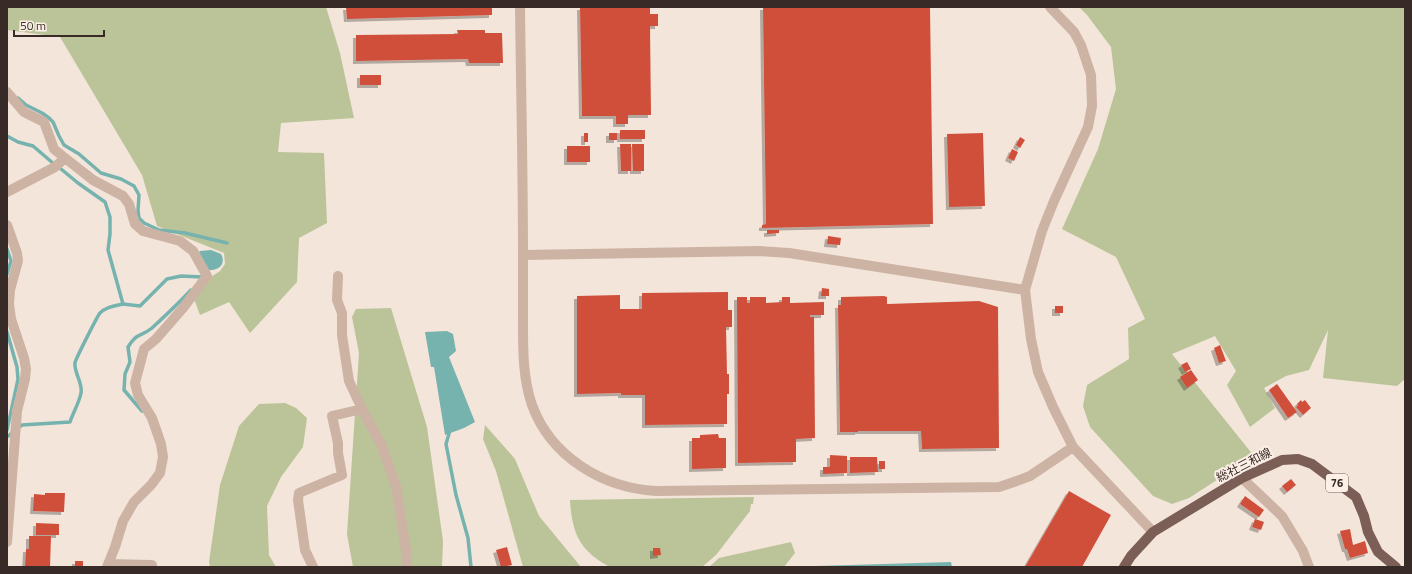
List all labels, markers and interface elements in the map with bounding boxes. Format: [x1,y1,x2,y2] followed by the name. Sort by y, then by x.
[14,12,104,38] scale bar
[20,16,46,35] text: 50 m
[1213,442,1275,487] street label: 総社三和線
[1326,474,1348,492] road number: 76

